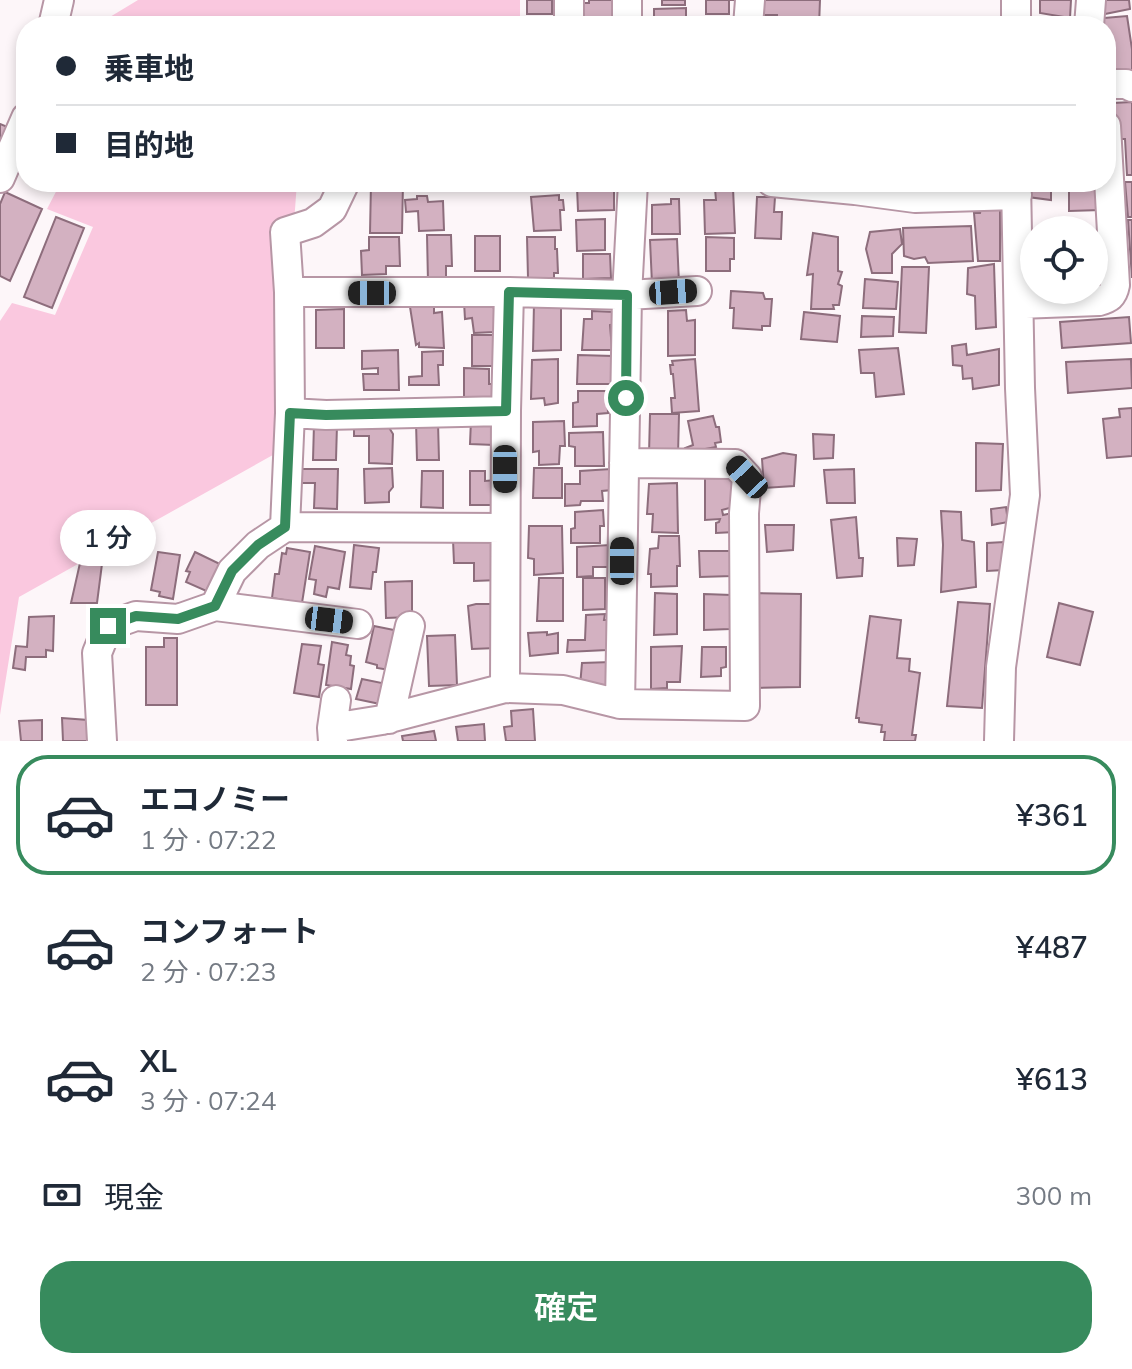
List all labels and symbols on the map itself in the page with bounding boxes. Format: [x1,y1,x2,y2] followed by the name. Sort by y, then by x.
[648,278,698,306] car
[348,281,396,305] car
[608,380,644,416] route start
[493,445,517,493] car
[722,451,772,503] car
[60,510,156,566] callout: 1 分
[610,537,634,585] car
[304,605,354,635] car
[90,608,126,644] route end

